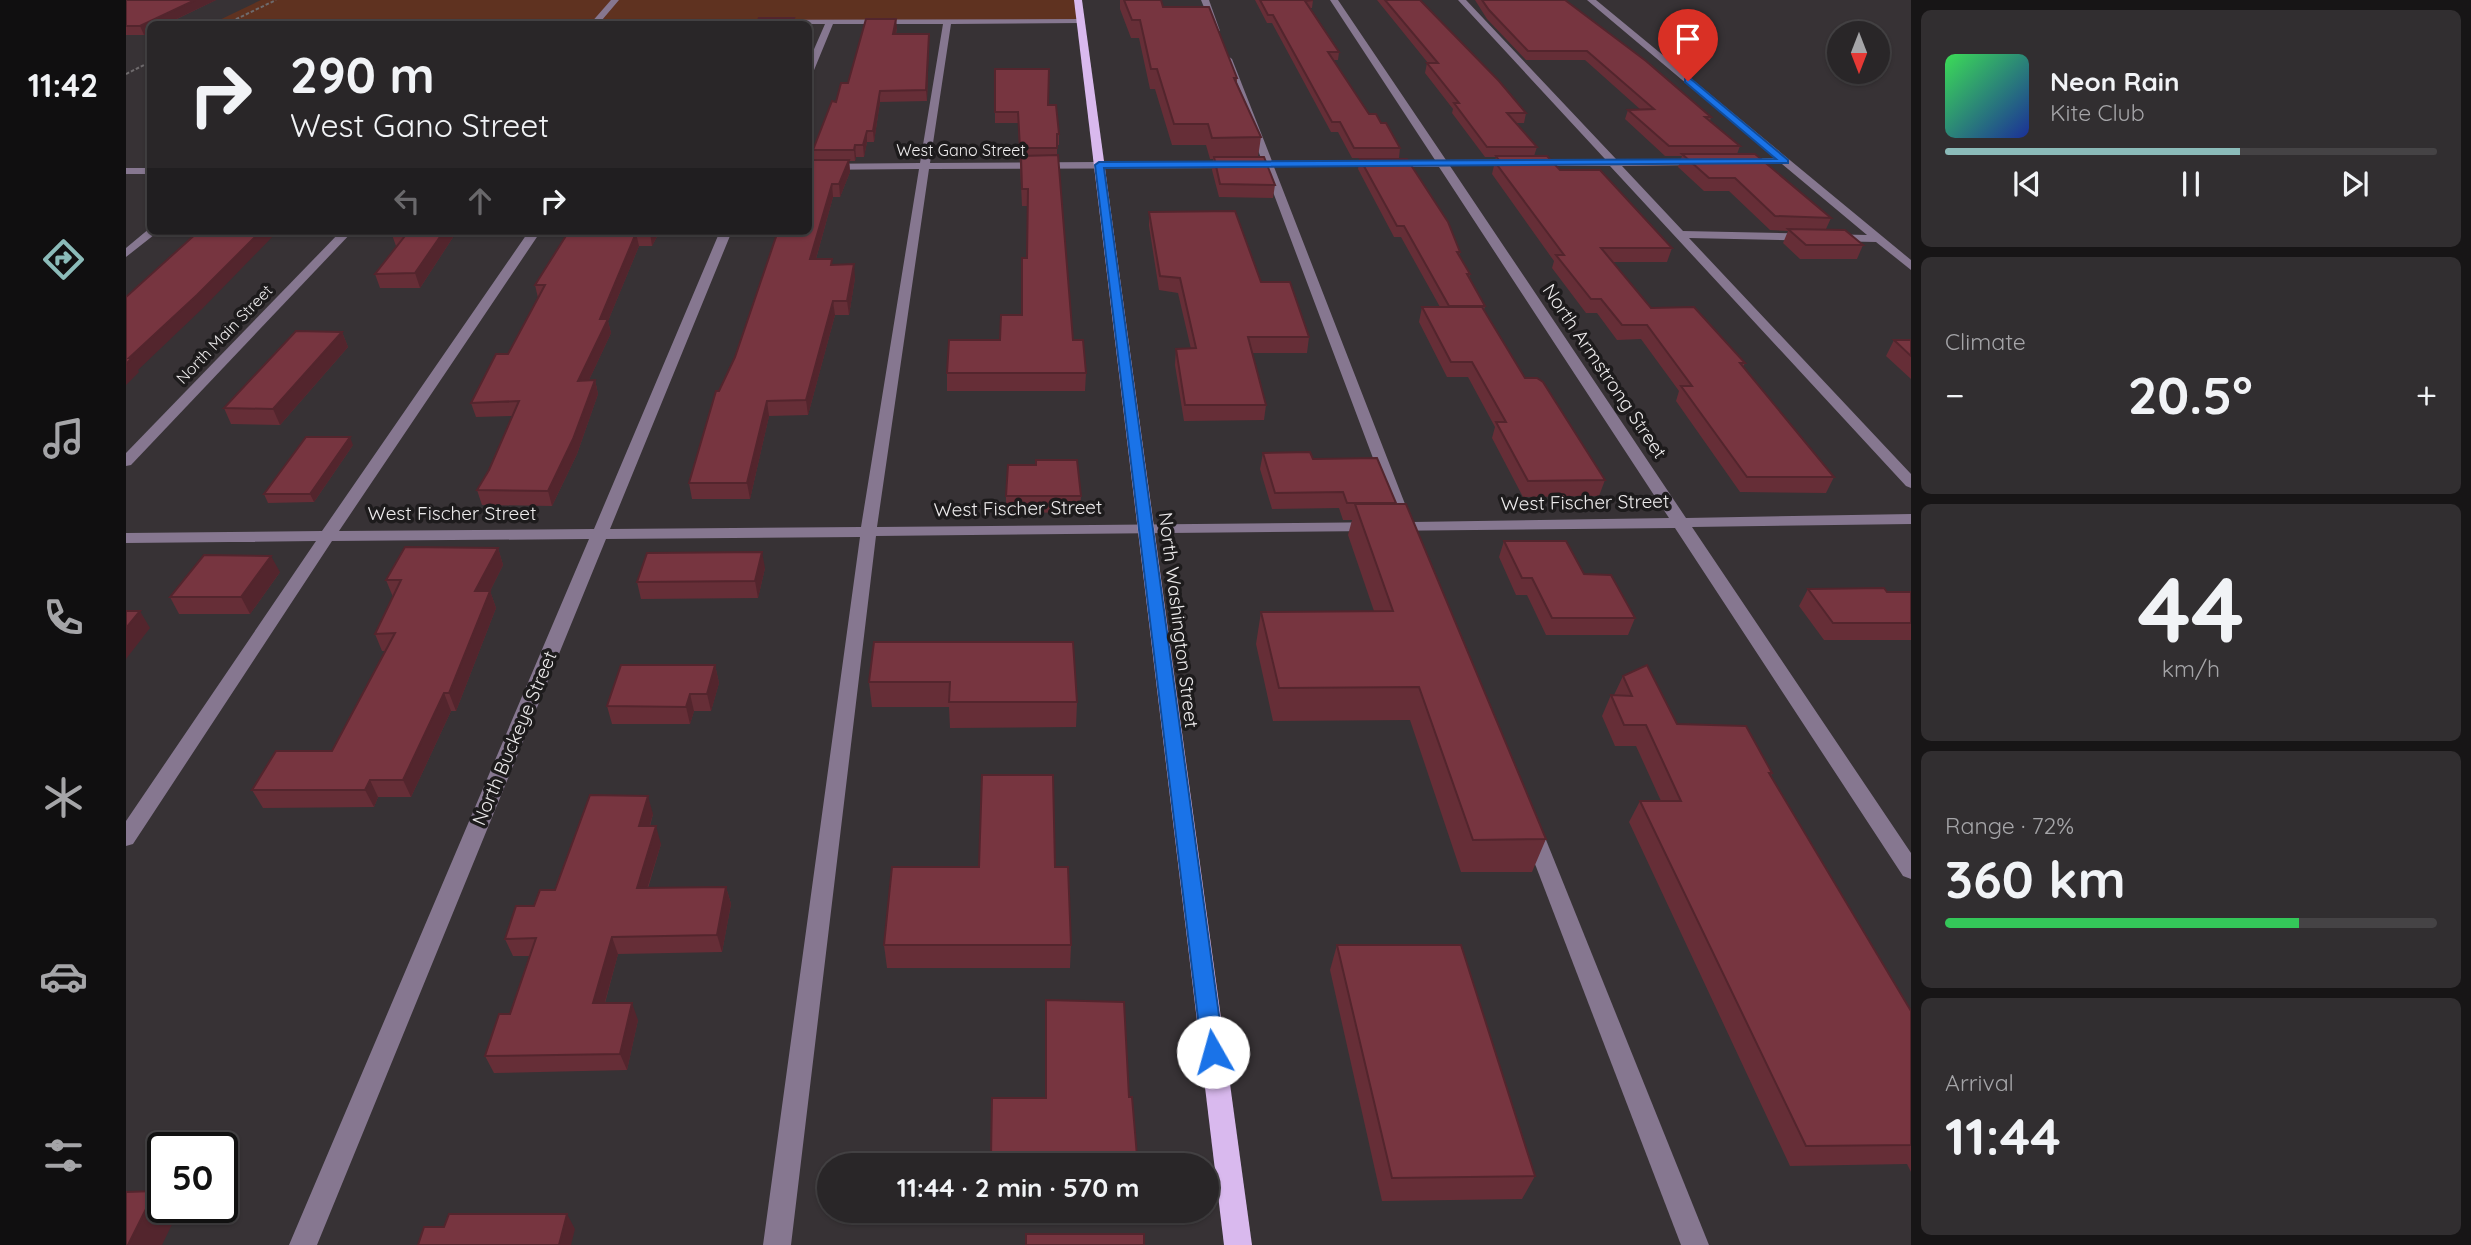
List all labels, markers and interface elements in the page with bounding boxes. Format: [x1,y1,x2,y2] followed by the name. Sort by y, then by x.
[1658,9,1718,81] pin
[1669,20,1707,58] icon: arrive
[1827,21,1890,84] north arrow
[1827,21,1890,84] map controls
[290,44,435,105] text: 290 m
[175,49,266,140] icon: right
[28,65,98,105] text: 11:42
[2050,65,2179,98] text: Neon Rain
[2050,98,2145,127] text: Kite Club
[290,105,549,145] text: West Gano Street
[896,140,1026,160] street label: West Gano Street
[2008,165,2046,203] icon: previous
[2172,165,2210,203] icon: pause
[2336,165,2374,203] icon: next
[388,182,426,220] icon: left
[461,182,499,220] icon: ahead
[534,182,572,220] icon: right
[39,235,88,284] icon: directions
[1538,279,1672,463] street label: North Armstrong Street
[172,280,276,388] street label: North Main Street
[1945,327,2026,356] text: Climate
[2128,362,2253,427] text: 20.5°
[1945,371,1965,419] text: −
[2416,371,2437,419] text: +
[39,414,88,463] icon: music
[1500,489,1670,515] street label: West Fischer Street
[933,495,1103,521] street label: West Fischer Street
[368,501,536,525] street label: West Fischer Street
[1154,511,1204,729] street label: North Washington Street
[2137,551,2245,665] text: 44
[39,593,88,642] icon: phone
[466,647,562,829] street label: North Buckeye Street
[2162,654,2220,683] text: km/h
[39,773,88,822] icon: climate
[1945,811,2074,840] text: Range · 72%
[1945,846,2126,911] text: 360 km
[39,952,88,1001] icon: car
[1176,1015,1250,1089] position arrow
[1945,1068,2014,1097] text: Arrival
[1945,1103,2061,1168] text: 11:44
[39,1131,88,1180] icon: filters
[147,1132,238,1223] speed limit sign: 50
[897,1171,1139,1204] text: 11:44 · 2 min · 570 m

